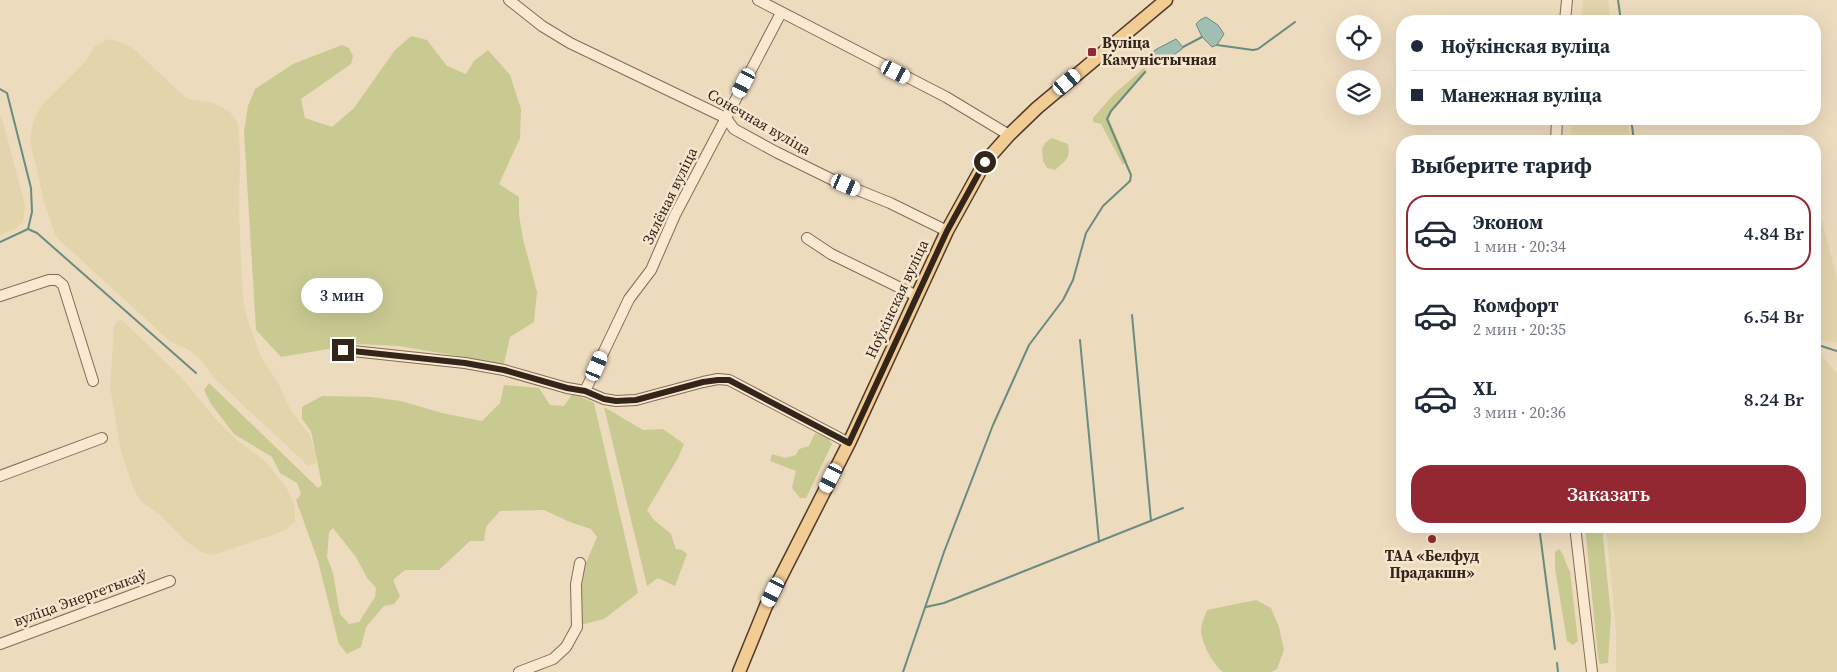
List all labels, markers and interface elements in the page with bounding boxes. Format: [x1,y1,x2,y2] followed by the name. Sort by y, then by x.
[1336,15,1381,115] map controls
[1336,15,1381,60] button: locate
[1102,32,1217,70] place label: Вуліца Камуністычная
[1441,33,1610,59] text: Ноўкінская вуліца
[1086,46,1098,58] marker: Вуліца Камуністычная
[879,59,912,85] car
[730,66,757,100] car
[1050,67,1083,97] car
[1336,70,1381,115] button: layers
[1441,82,1602,108] text: Манежная вуліца
[704,83,815,160] street label: Сонечная вуліца
[637,143,702,248] street label: Зялёная вуліца
[1411,150,1592,180] text: Выберите тариф
[974,151,996,173] route start
[829,172,862,198] car
[1473,209,1543,235] text: Эконом
[1413,210,1458,255] icon: car
[1744,220,1804,246] text: 4.84 Br
[1473,235,1566,257] text: 1 мин · 20:34
[860,236,933,362] street label: Ноўкінская вуліца
[302,278,384,312] callout: 3 мин
[320,284,364,306] text: 3 мин
[1473,292,1559,318] text: Комфорт
[1413,293,1458,338] icon: car
[1744,303,1804,329] text: 6.54 Br
[1473,318,1566,340] text: 2 мин · 20:35
[332,339,354,361] route end
[584,349,609,383] car
[1473,375,1496,401] text: XL
[1413,376,1458,421] icon: car
[1744,386,1804,412] text: 8.24 Br
[1473,401,1566,423] text: 3 мин · 20:36
[817,461,844,495] car
[1411,465,1806,523] button: Заказать
[1426,533,1438,545] marker: ТАА «Белфуд Прадакшн»
[1385,545,1479,583] place label: ТАА «Белфуд Прадакшн»
[11,564,149,631] street label: вуліца Энергетыкаў
[759,575,786,609] car

